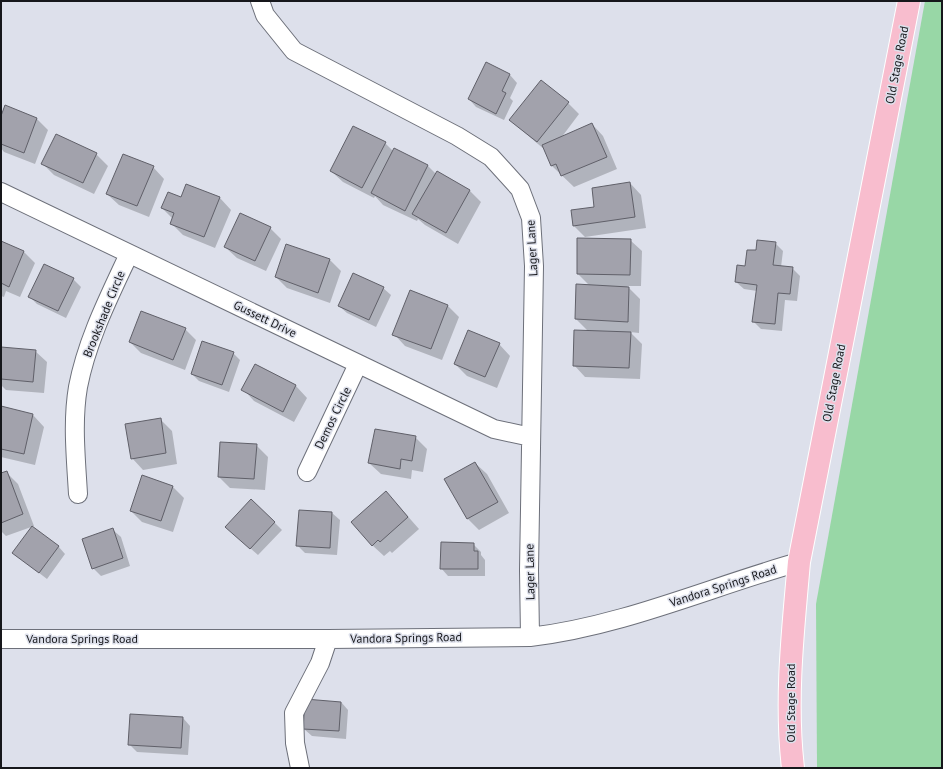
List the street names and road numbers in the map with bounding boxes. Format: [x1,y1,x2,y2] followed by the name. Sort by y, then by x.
[882,25,911,105] street label: Old Stage Road
[523,220,540,277] street label: Lager Lane
[79,268,128,359] street label: Brookshade Circle
[231,297,299,340] street label: Gussett Drive
[819,343,848,423] street label: Old Stage Road
[311,384,354,451] street label: Demos Circle
[522,544,537,600] street label: Lager Lane
[666,561,778,610] street label: Vandora Springs Road
[349,629,462,646] street label: Vandora Springs Road
[25,631,138,646] street label: Vandora Springs Road
[783,664,798,742] street label: Old Stage Road

